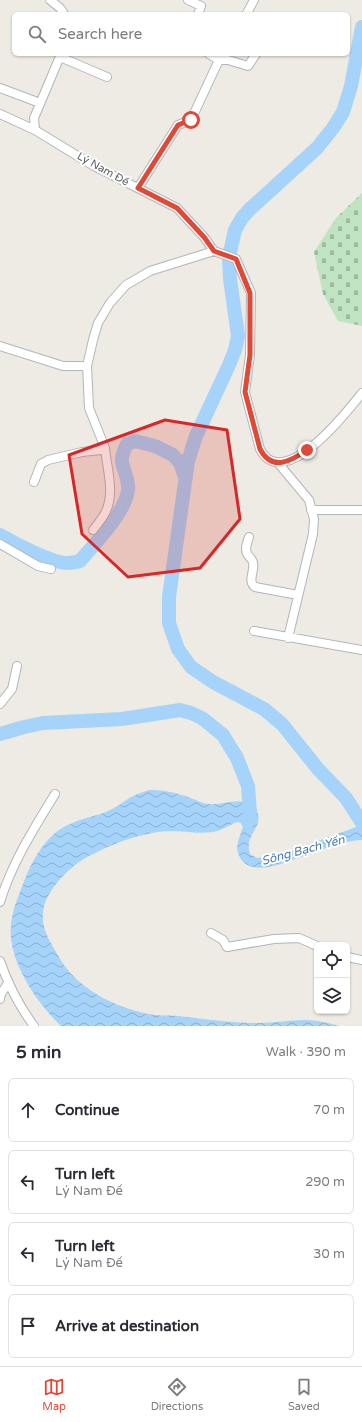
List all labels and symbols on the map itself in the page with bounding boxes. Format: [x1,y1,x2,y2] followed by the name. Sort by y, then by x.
[182,111,200,129] route start
[75,149,131,189] street label: Lý Nam Đế
[298,441,316,459] route end
[260,832,347,868] water label: Sông Bạch Yến

